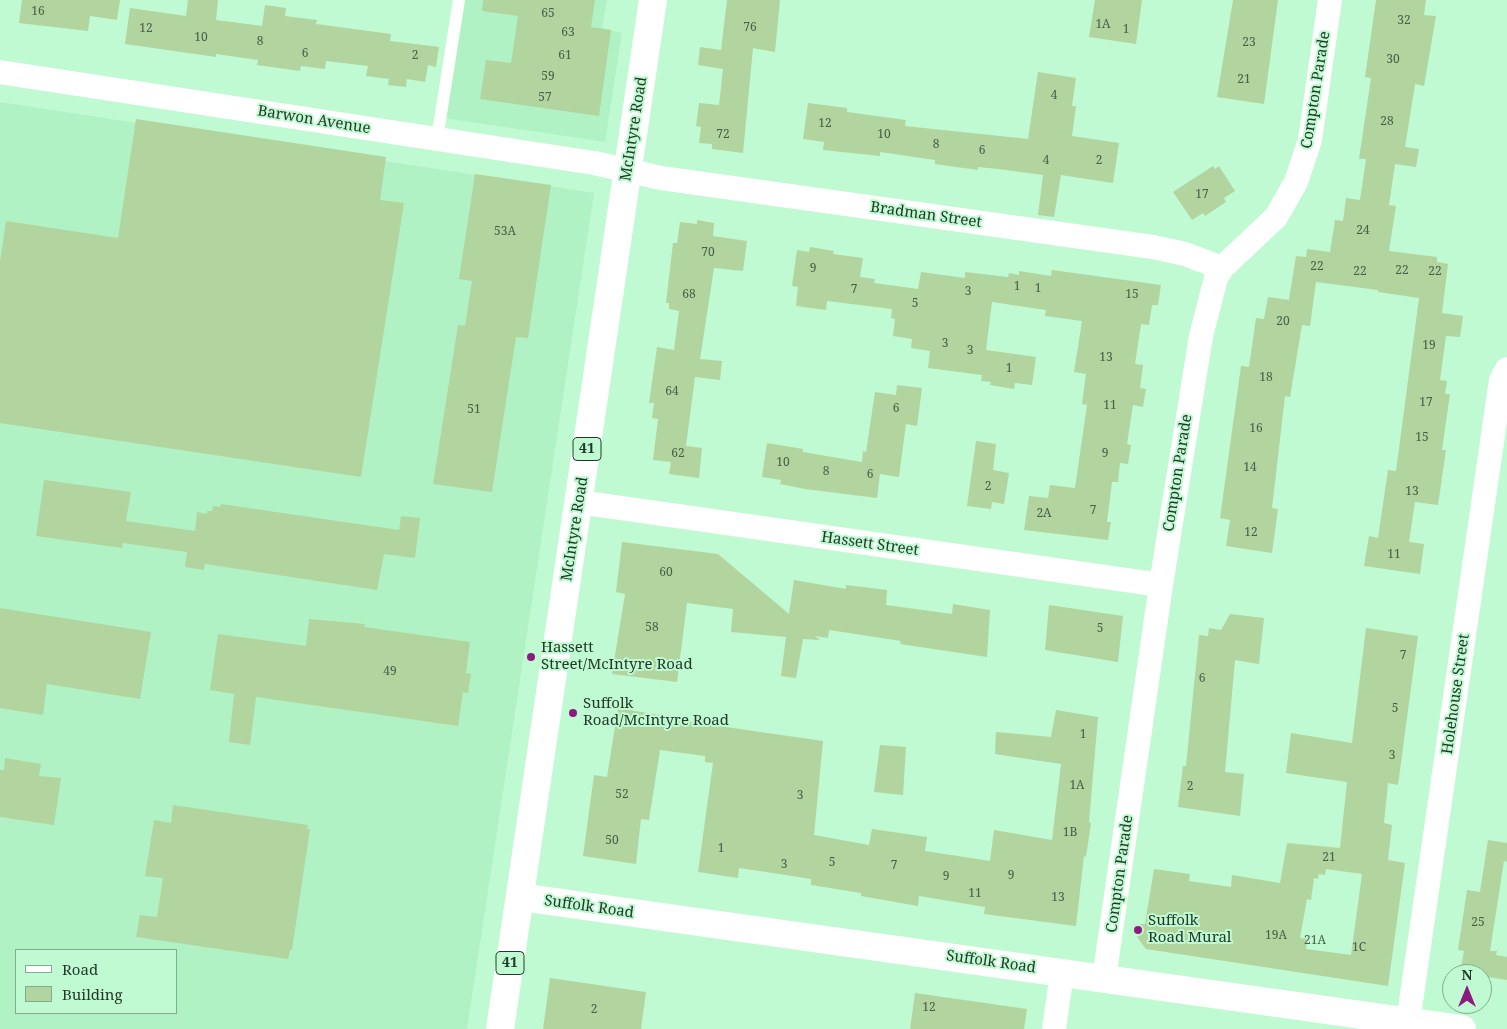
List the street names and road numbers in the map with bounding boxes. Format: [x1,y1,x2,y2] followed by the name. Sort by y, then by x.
[1298,30,1334,150] street label: Compton Parade
[617,75,651,183] street label: McIntyre Road
[256,102,372,138] street label: Barwon Avenue
[869,198,983,232] street label: Bradman Street
[1160,413,1196,533] street label: Compton Parade
[573,438,601,460] road number: 41
[558,475,592,583] street label: McIntyre Road
[820,528,920,560] street label: Hassett Street
[1439,633,1473,755] street label: Holehouse Street
[1103,814,1137,934] street label: Compton Parade
[543,892,635,922] street label: Suffolk Road
[945,947,1037,977] street label: Suffolk Road
[496,951,524,974] road number: 41

